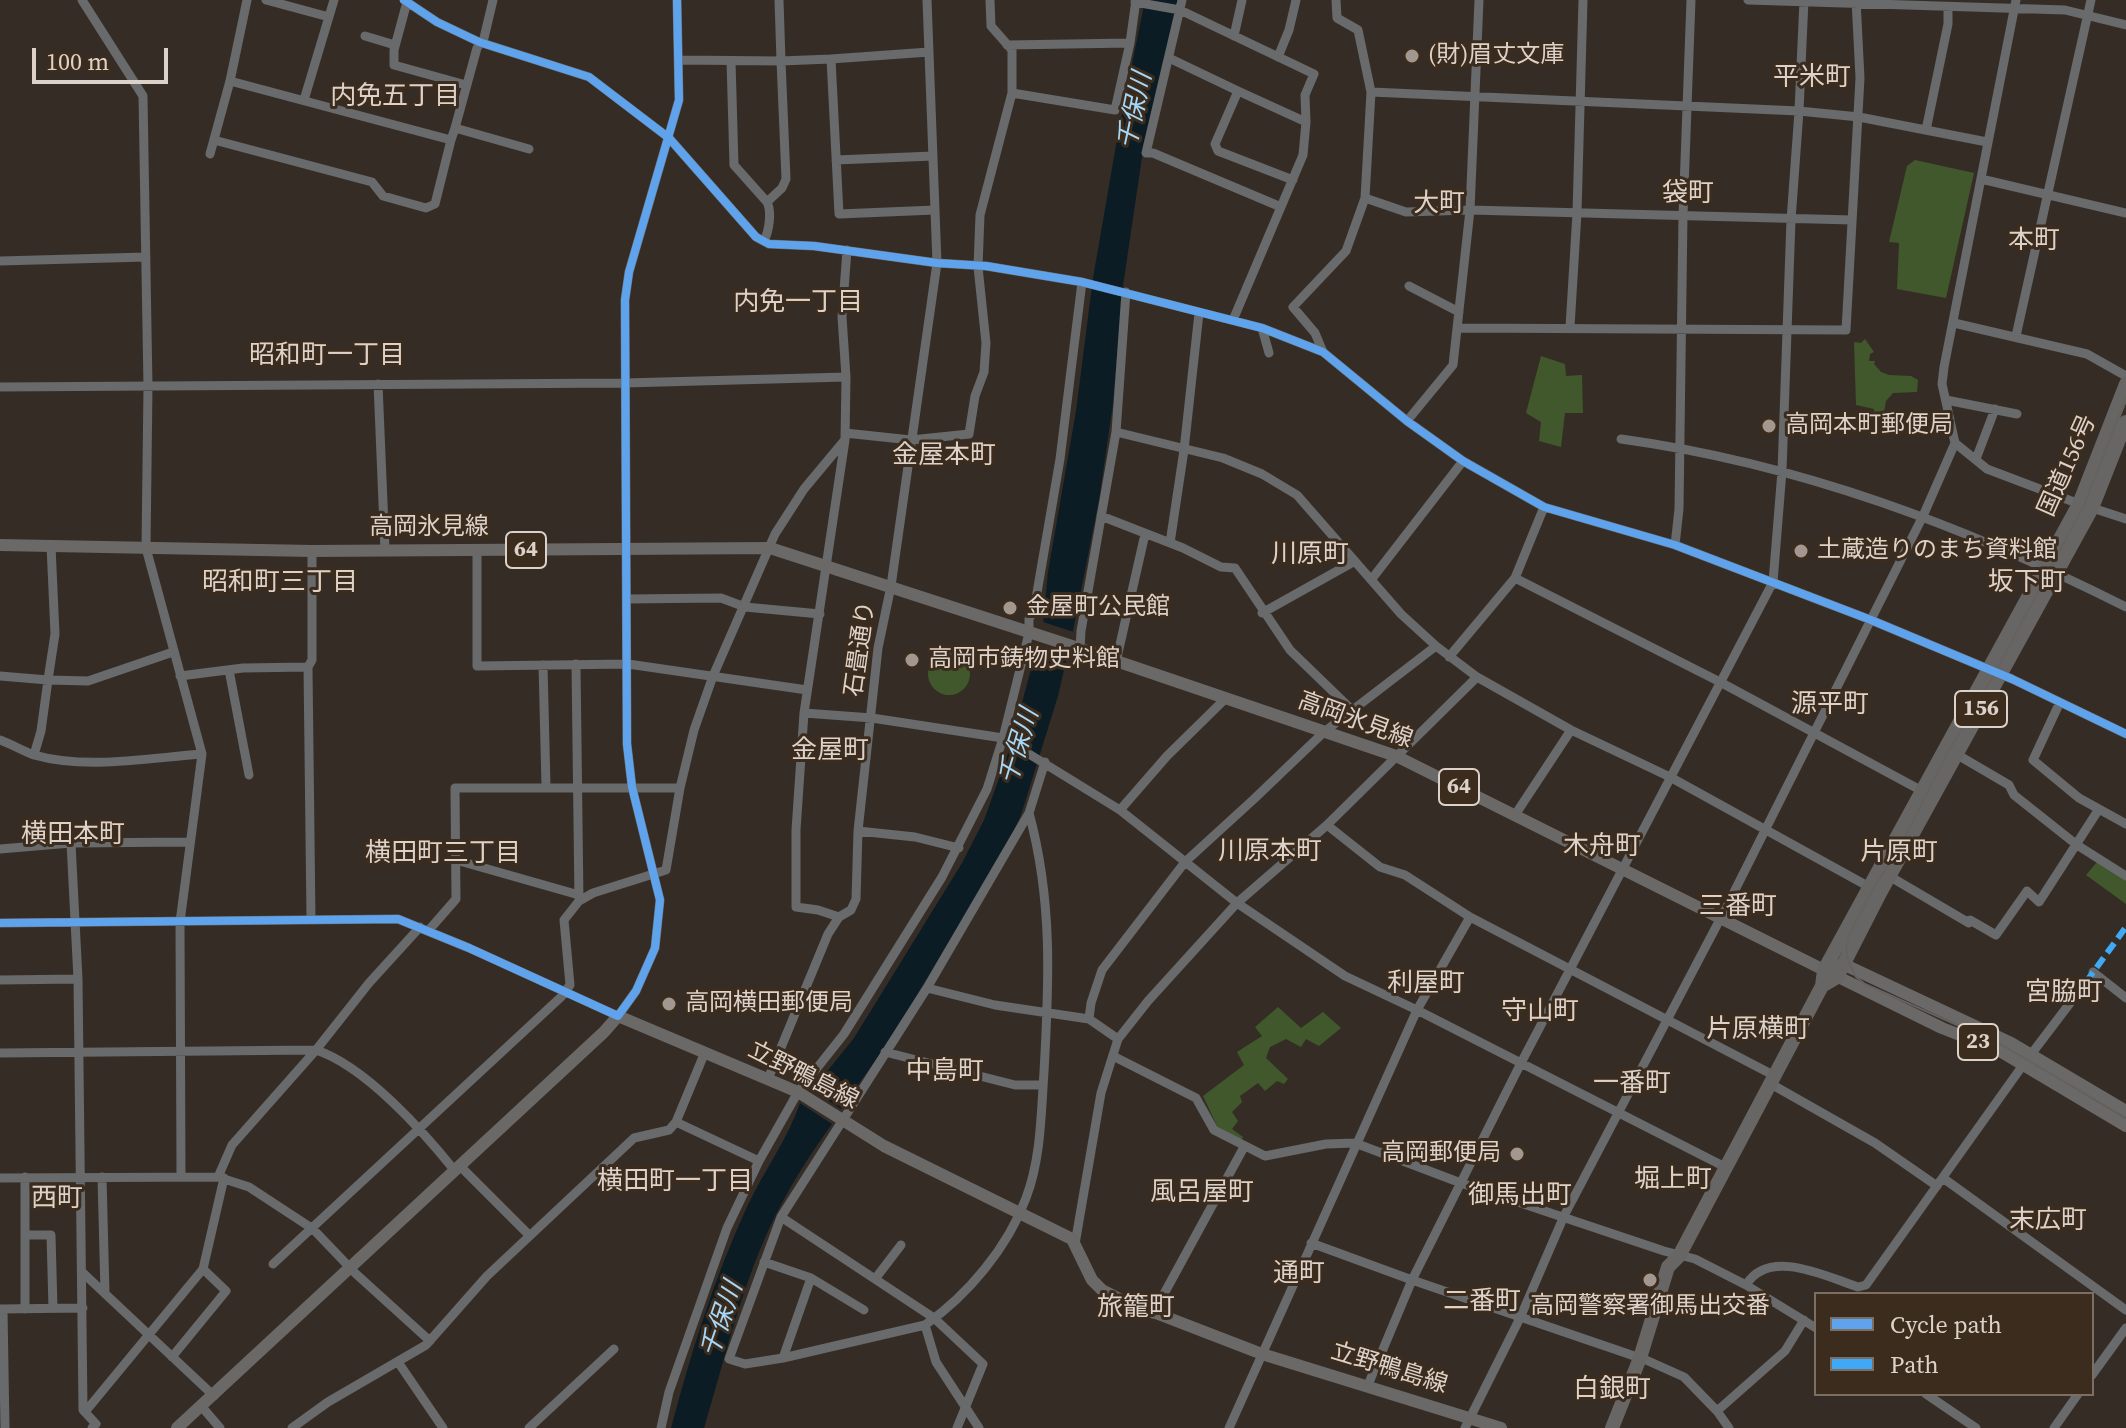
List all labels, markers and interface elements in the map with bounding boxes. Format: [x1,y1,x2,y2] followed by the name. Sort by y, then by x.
[36,32,172,82] scale bar
[1428,42,1564,70] place label: (財)眉丈文庫
[46,45,109,78] text: 100 m
[1403,47,1421,65] marker: (財)眉丈文庫
[1773,62,1851,94] district label: 平米町
[1113,70,1159,152] water label: 千保川
[330,81,460,113] district label: 内免五丁目
[1662,178,1714,210] district label: 袋町
[1413,188,1465,220] district label: 大町
[2008,225,2060,257] district label: 本町
[733,287,863,319] district label: 内免一丁目
[249,340,405,372] district label: 昭和町一丁目
[2033,411,2103,521] street label: 国道156号
[1785,412,1953,440] place label: 高岡本町郵便局
[1760,417,1778,435] marker: 高岡本町郵便局
[892,440,996,472] district label: 金屋本町
[369,514,489,542] street label: 高岡氷見線
[506,532,546,568] road number: 64
[1817,537,2057,565] place label: 土蔵造りのまち資料館
[1271,539,1349,571] district label: 川原町
[1792,542,1810,560] marker: 土蔵造りのまち資料館
[202,567,358,599] district label: 昭和町三丁目
[1988,567,2066,599] district label: 坂下町
[1026,594,1170,622] place label: 金屋町公民館
[840,599,882,699] street label: 石畳通り
[1001,599,1019,617] marker: 金屋町公民館
[928,646,1120,674] place label: 高岡市鋳物史料館
[903,651,921,669] marker: 高岡市鋳物史料館
[1294,687,1416,755] street label: 高岡氷見線
[1791,689,1869,721] district label: 源平町
[1955,691,2007,727] road number: 156
[994,705,1046,789] water label: 千保川
[791,735,869,767] district label: 金屋町
[1439,769,1479,805] road number: 64
[21,819,125,851] district label: 横田本町
[1563,831,1641,863] district label: 木舟町
[1218,836,1322,868] district label: 川原本町
[1860,837,1938,869] district label: 片原町
[365,838,521,870] district label: 横田町三丁目
[1699,891,1777,923] district label: 三番町
[1387,968,1465,1000] district label: 利屋町
[2025,977,2103,1009] district label: 宮脇町
[685,990,853,1018] place label: 高岡横田郵便局
[660,995,678,1013] marker: 高岡横田郵便局
[1501,996,1579,1028] district label: 守山町
[1706,1014,1810,1046] district label: 片原横町
[1958,1024,1998,1060] road number: 23
[743,1036,863,1116] street label: 立野鴨島線
[906,1056,984,1088] district label: 中島町
[1593,1068,1671,1100] district label: 一番町
[1381,1140,1501,1168] place label: 高岡郵便局
[1508,1145,1526,1163] marker: 高岡郵便局
[1634,1164,1712,1196] district label: 堀上町
[597,1166,753,1198] district label: 横田町一丁目
[1150,1177,1254,1209] district label: 風呂屋町
[1468,1180,1572,1212] district label: 御馬出町
[31,1183,83,1215] district label: 西町
[2009,1205,2087,1237] district label: 末広町
[1273,1258,1325,1290] district label: 通町
[1641,1271,1659,1289] marker: 高岡警察署御馬出交番
[696,1278,750,1362] water label: 千保川
[1443,1286,1521,1318] district label: 二番町
[1097,1292,1175,1324] district label: 旅籠町
[1814,1292,2094,1396] legend
[1530,1293,1770,1321] place label: 高岡警察署御馬出交番
[1890,1308,2002,1341] text: Cycle path
[1327,1338,1451,1400] street label: 立野鴨島線
[1890,1348,1939,1381] text: Path
[1573,1374,1651,1406] district label: 白銀町

